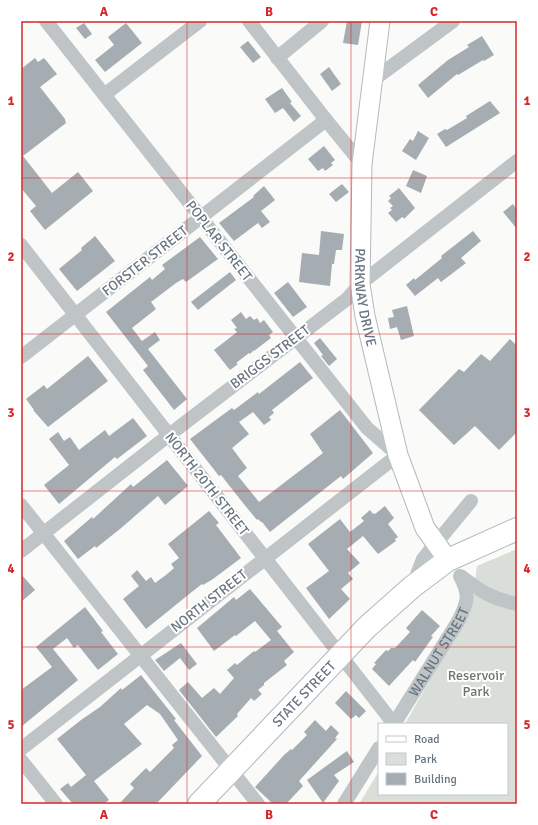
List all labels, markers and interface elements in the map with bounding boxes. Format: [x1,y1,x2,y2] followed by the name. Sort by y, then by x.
[100,4,109,20] text: A
[265,4,273,20] text: B
[430,4,438,20] text: C
[7,93,15,109] text: 1
[523,93,531,109] text: 1
[182,197,256,285] street label: POPLAR STREET
[99,222,191,300] street label: FORSTER STREET
[351,248,381,348] street label: PARKWAY DRIVE
[7,249,15,265] text: 2
[523,249,531,265] text: 2
[227,321,313,392] street label: BRIGGS STREET
[7,405,15,421] text: 3
[523,405,531,421] text: 3
[161,429,253,539] street label: NORTH 20TH STREET
[7,561,15,577] text: 4
[523,561,531,577] text: 4
[168,566,250,636] street label: NORTH STREET
[405,604,472,700] street label: WALNUT STREET
[268,657,339,730] street label: STATE STREET
[448,667,505,700] park label: Reservoir Park
[7,717,15,733] text: 5
[523,717,531,733] text: 5
[378,723,508,795] legend
[414,732,440,747] text: Road
[414,752,437,767] text: Park
[414,772,457,787] text: Building
[100,807,109,823] text: A
[265,807,273,823] text: B
[430,807,438,823] text: C

